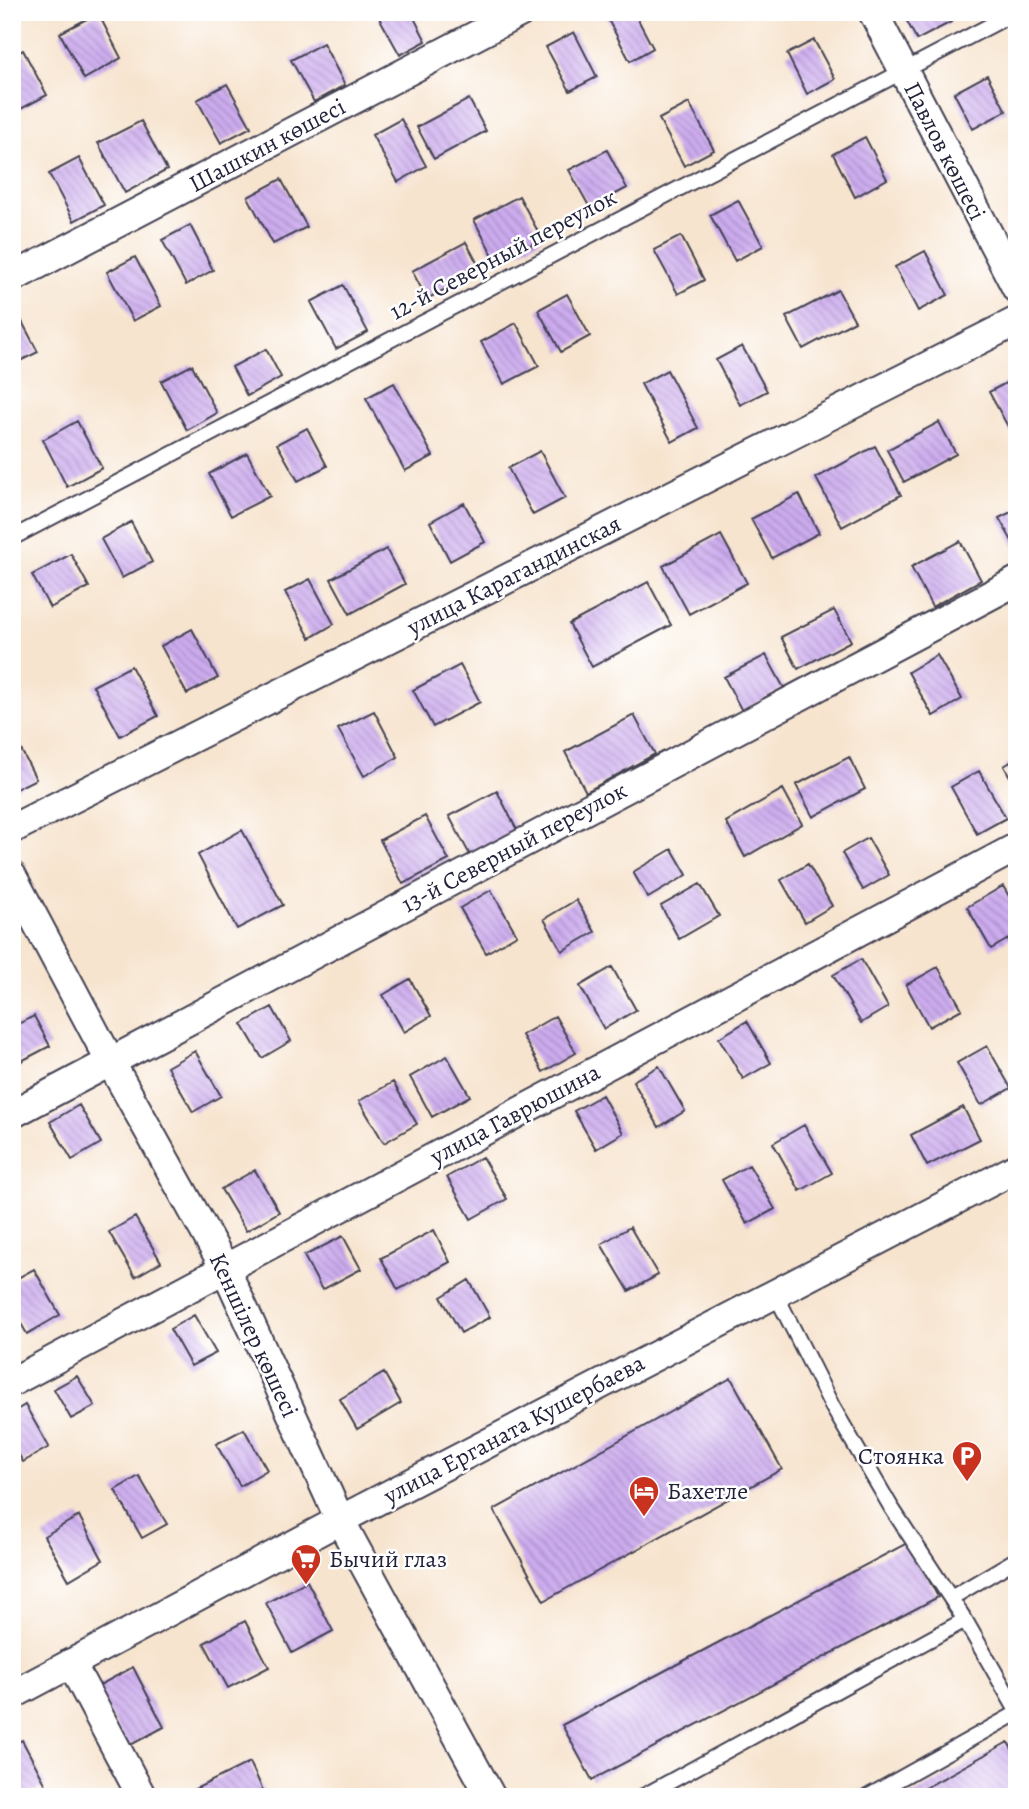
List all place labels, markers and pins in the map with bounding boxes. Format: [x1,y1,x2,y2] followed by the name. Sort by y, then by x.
[950,1439,984,1483] parking icon: Стоянка
[858,1440,944,1472] place label: Стоянка
[627,1474,661,1518] hotel icon: Бахетле
[667,1475,748,1507] place label: Бахетле
[289,1542,323,1586] supermarket icon: Бычий глаз
[329,1543,447,1575] place label: Бычий глаз

